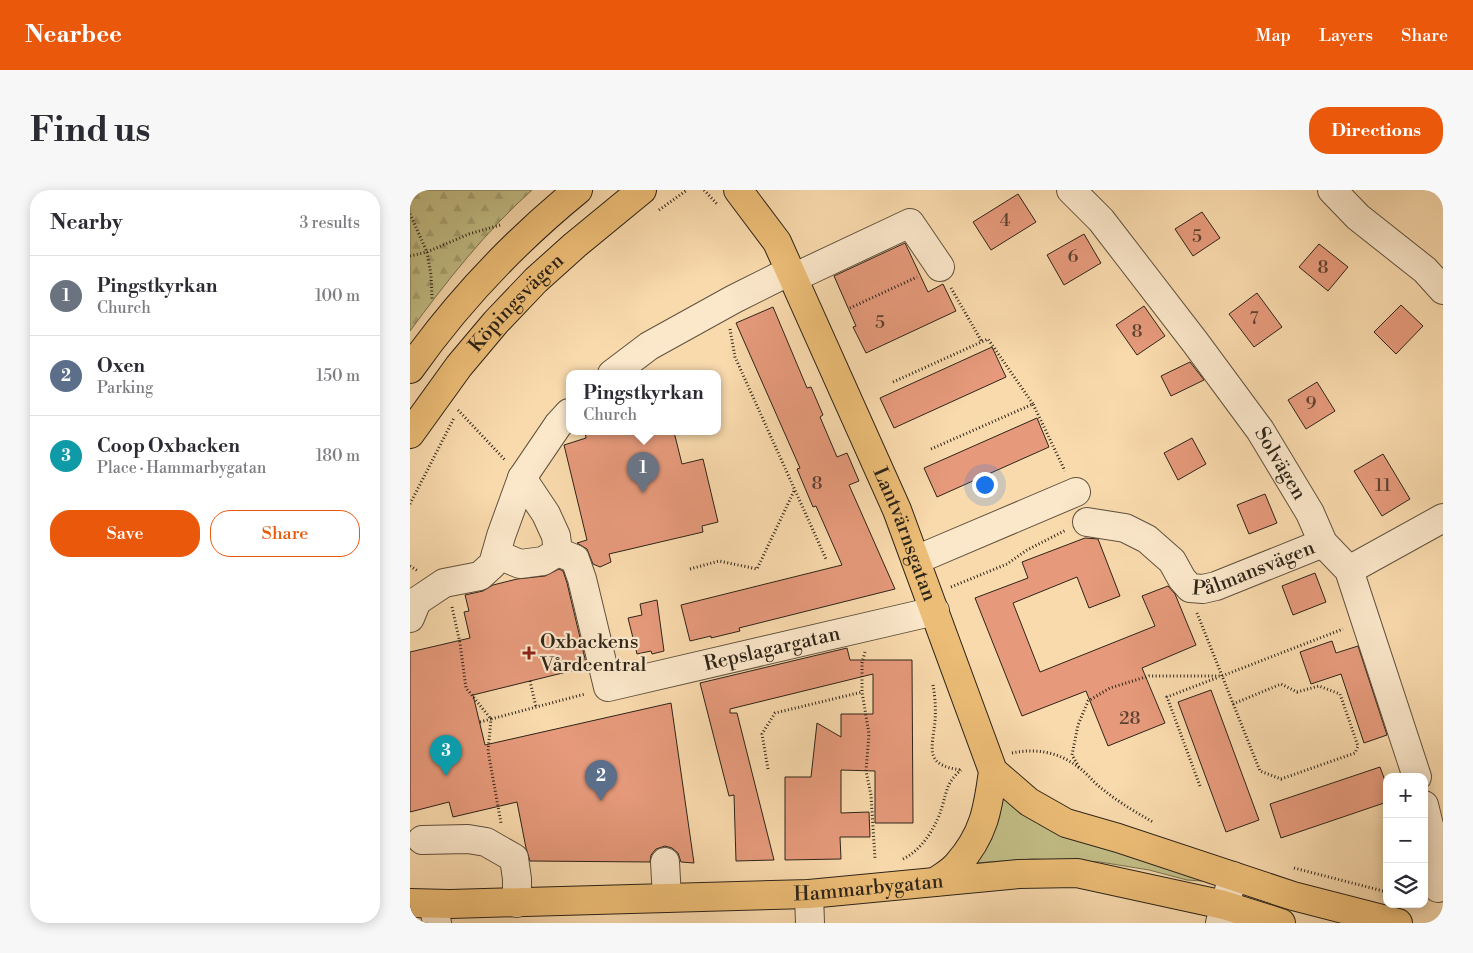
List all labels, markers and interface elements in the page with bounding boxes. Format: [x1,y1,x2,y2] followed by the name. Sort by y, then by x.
[25,20,122,50] text: Nearbee
[1256,24,1291,47] text: Map
[1319,24,1373,47] text: Layers
[1401,24,1448,47] text: Share
[1309,107,1443,154] button: Directions
[30,109,150,152] text: Find us
[1000,209,1011,232] house number: 4
[50,210,123,236] text: Nearby
[299,213,360,233] text: 3 results
[1192,225,1202,248] house number: 5
[1068,245,1079,268] house number: 6
[463,248,569,358] street label: Köpingsvägen
[1317,256,1329,279] house number: 8
[97,274,217,298] text: Pingstkyrkan
[62,286,70,306] text: 1
[315,286,360,306] text: 100 m
[97,298,151,318] text: Church
[1249,307,1259,330] house number: 7
[875,311,885,334] house number: 5
[1131,320,1143,343] house number: 8
[97,354,145,378] text: Oxen
[61,366,71,386] text: 2
[316,366,360,386] text: 150 m
[566,370,721,435] popup
[97,378,153,398] text: Parking
[583,381,704,405] text: Pingstkyrkan
[1306,392,1317,415] house number: 9
[583,405,637,425] text: Church
[1249,422,1312,505] street label: Solvägen
[97,434,240,458] text: Coop Oxbacken
[61,446,71,466] text: 3
[316,446,360,466] text: 180 m
[627,452,659,493] pin: 1
[97,458,266,478] text: Place · Hammarbygatan
[867,463,942,605] street label: Lantvärnsgatan
[811,472,823,495] house number: 8
[972,472,998,498] your location
[1375,474,1391,497] house number: 11
[50,510,200,557] button: Save
[210,510,360,557] button: Share
[1191,535,1319,602] street label: Pålmansvägen
[701,621,843,677] street label: Repslagargatan
[539,630,646,678] place label: Oxbackens Vårdcentral
[522,646,536,660] marker: Oxbackens Vårdcentral
[1119,707,1141,730] house number: 28
[430,735,462,776] pin: 3
[585,760,617,801] pin: 2
[1383,773,1428,908] map controls
[1383,773,1428,818] button: +
[1383,818,1428,863] button: −
[1383,863,1428,908] button: layers
[793,869,945,907] street label: Hammarbygatan

